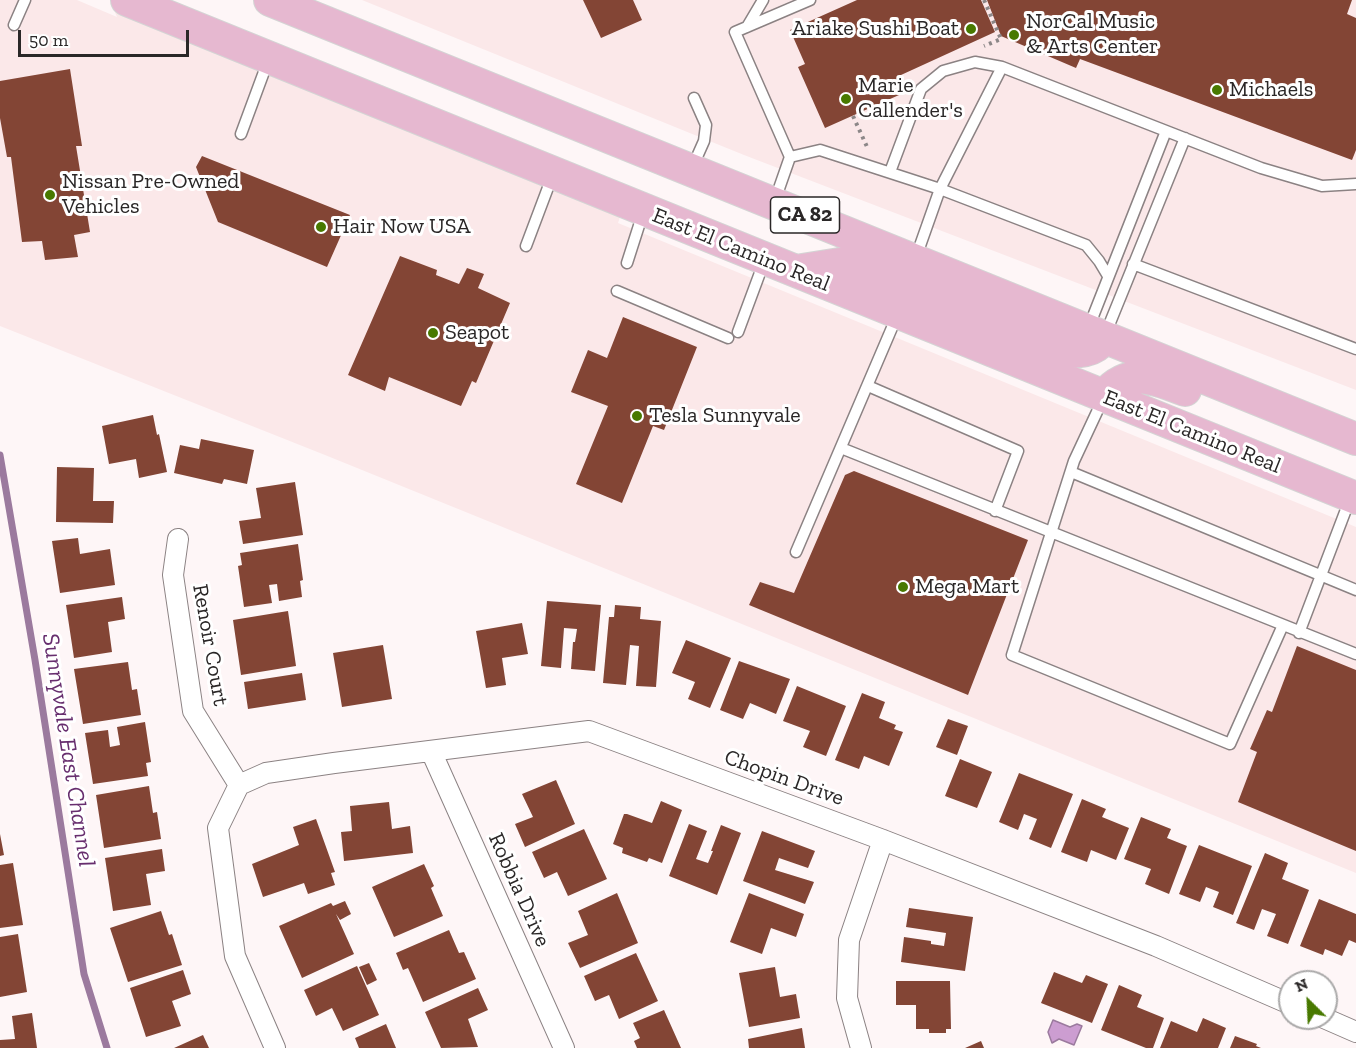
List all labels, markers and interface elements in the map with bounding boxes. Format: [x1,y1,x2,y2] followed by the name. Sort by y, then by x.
[1026,9,1158,60] place label: NorCal Music & Arts Center
[792,16,959,42] place label: Ariake Sushi Boat
[21,18,192,56] scale bar
[964,22,978,36] marker: Ariake Sushi Boat
[1007,28,1021,42] marker: NorCal Music & Arts Center
[29,29,68,51] text: 50 m
[858,73,963,124] place label: Marie Callender's
[1229,77,1314,103] place label: Michaels
[1210,83,1224,97] marker: Michaels
[839,92,853,106] marker: Marie Callender's
[62,169,239,220] place label: Nissan Pre-Owned Vehicles
[43,188,57,202] marker: Nissan Pre-Owned Vehicles
[770,197,840,233] road number: CA 82
[648,202,834,298] street label: East El Camino Real
[333,214,470,240] place label: Hair Now USA
[314,220,328,234] marker: Hair Now USA
[445,320,509,346] place label: Seapot
[426,326,440,340] marker: Seapot
[1099,384,1285,480] street label: East El Camino Real
[649,403,801,429] place label: Tesla Sunnyvale
[630,409,644,423] marker: Tesla Sunnyvale
[915,574,1019,600] place label: Mega Mart
[896,580,910,594] marker: Mega Mart
[186,582,234,708] street label: Renoir Court
[35,631,101,869] water label: Sunnyvale East Channel
[721,744,847,812] street label: Chopin Drive
[482,829,556,951] street label: Robbia Drive
[1278,970,1338,1030] north arrow
[1292,974,1311,996] text: N

